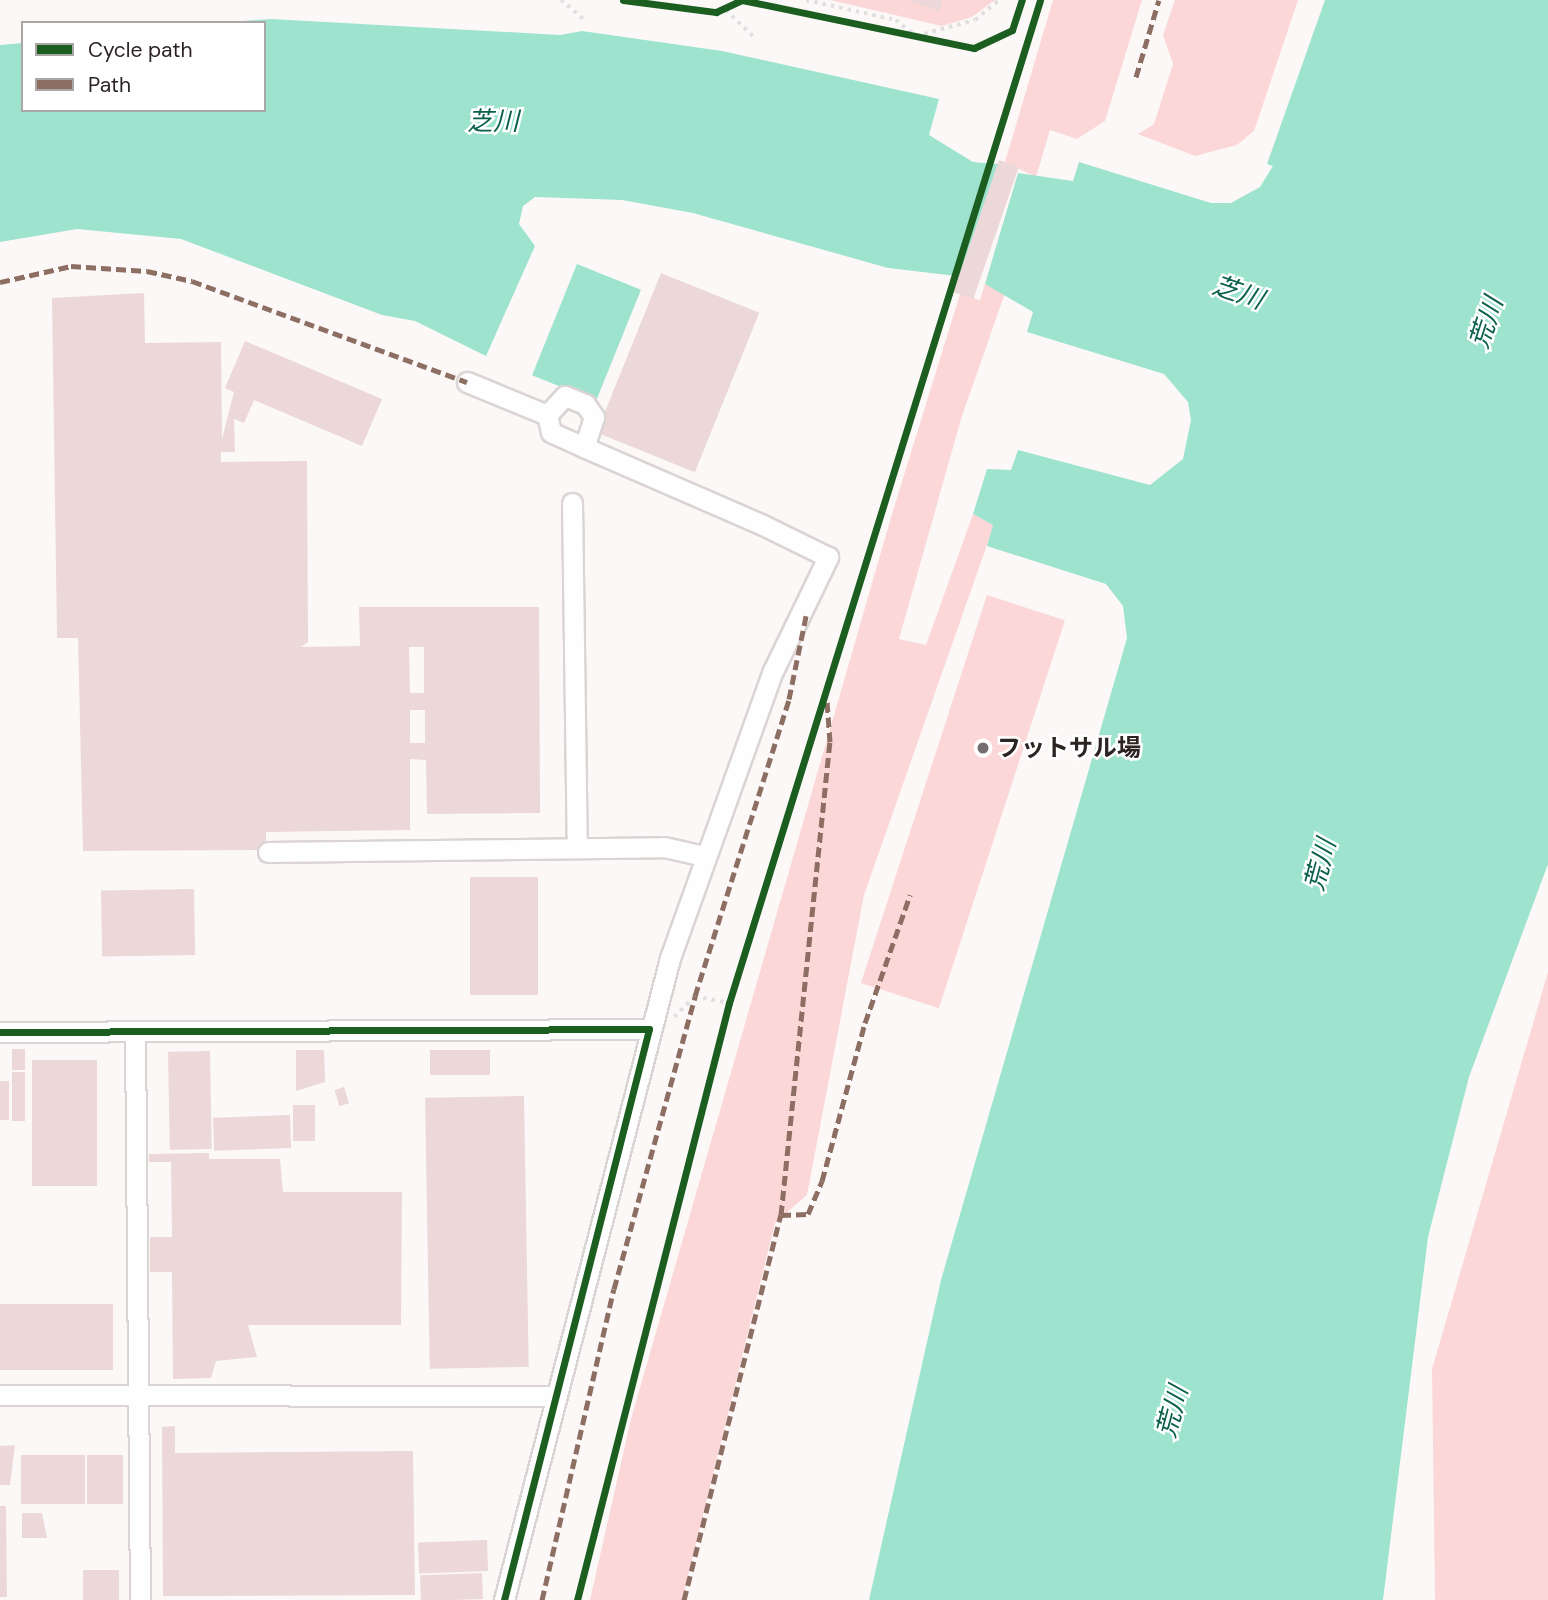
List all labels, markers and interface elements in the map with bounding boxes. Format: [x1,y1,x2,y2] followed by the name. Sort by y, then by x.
[21,21,266,112] legend
[88,36,193,64] text: Cycle path
[88,71,131,99] text: Path
[467,106,519,138] water label: 芝川
[1208,270,1268,316] water label: 芝川
[1464,293,1510,353] water label: 荒川
[997,734,1141,762] place label: フットサル場
[975,740,991,756] marker: フットサル場
[1299,836,1343,894] water label: 荒川
[1151,1383,1195,1441] water label: 荒川

